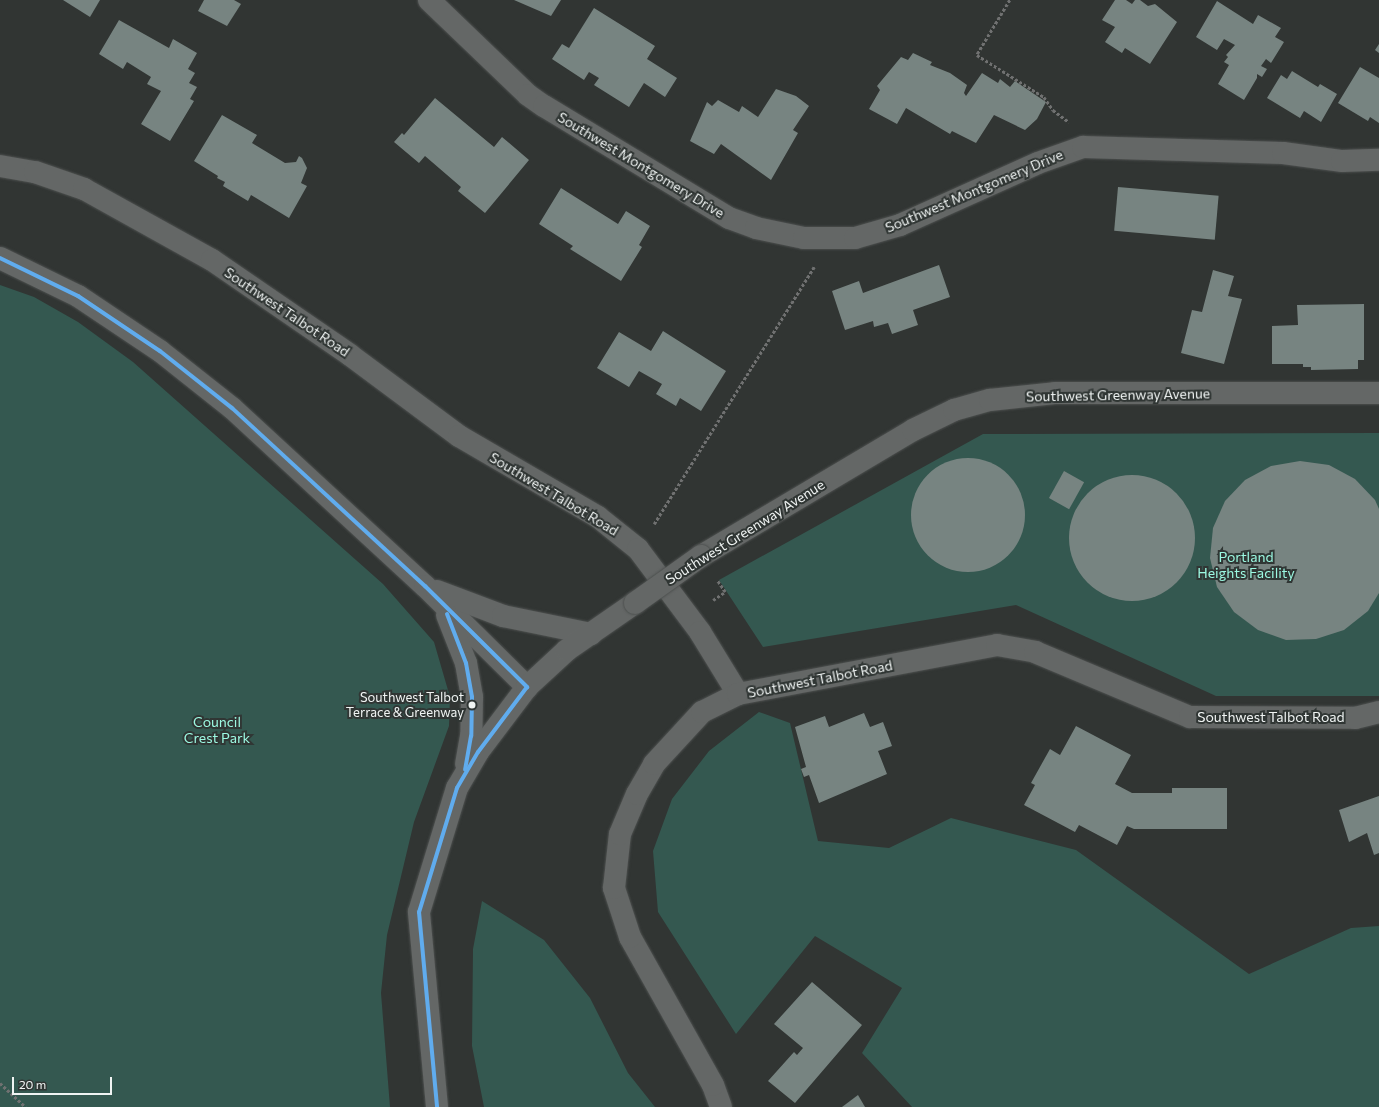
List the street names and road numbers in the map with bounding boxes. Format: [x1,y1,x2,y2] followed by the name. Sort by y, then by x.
[555,109,727,221] street label: Southwest Montgomery Drive
[883,146,1065,236] street label: Southwest Montgomery Drive
[221,264,353,360] street label: Southwest Talbot Road
[1026,385,1210,405] street label: Southwest Greenway Avenue
[487,449,621,539] street label: Southwest Talbot Road
[662,476,828,588] street label: Southwest Greenway Avenue
[746,657,894,701] street label: Southwest Talbot Road
[1197,709,1345,725] street label: Southwest Talbot Road

